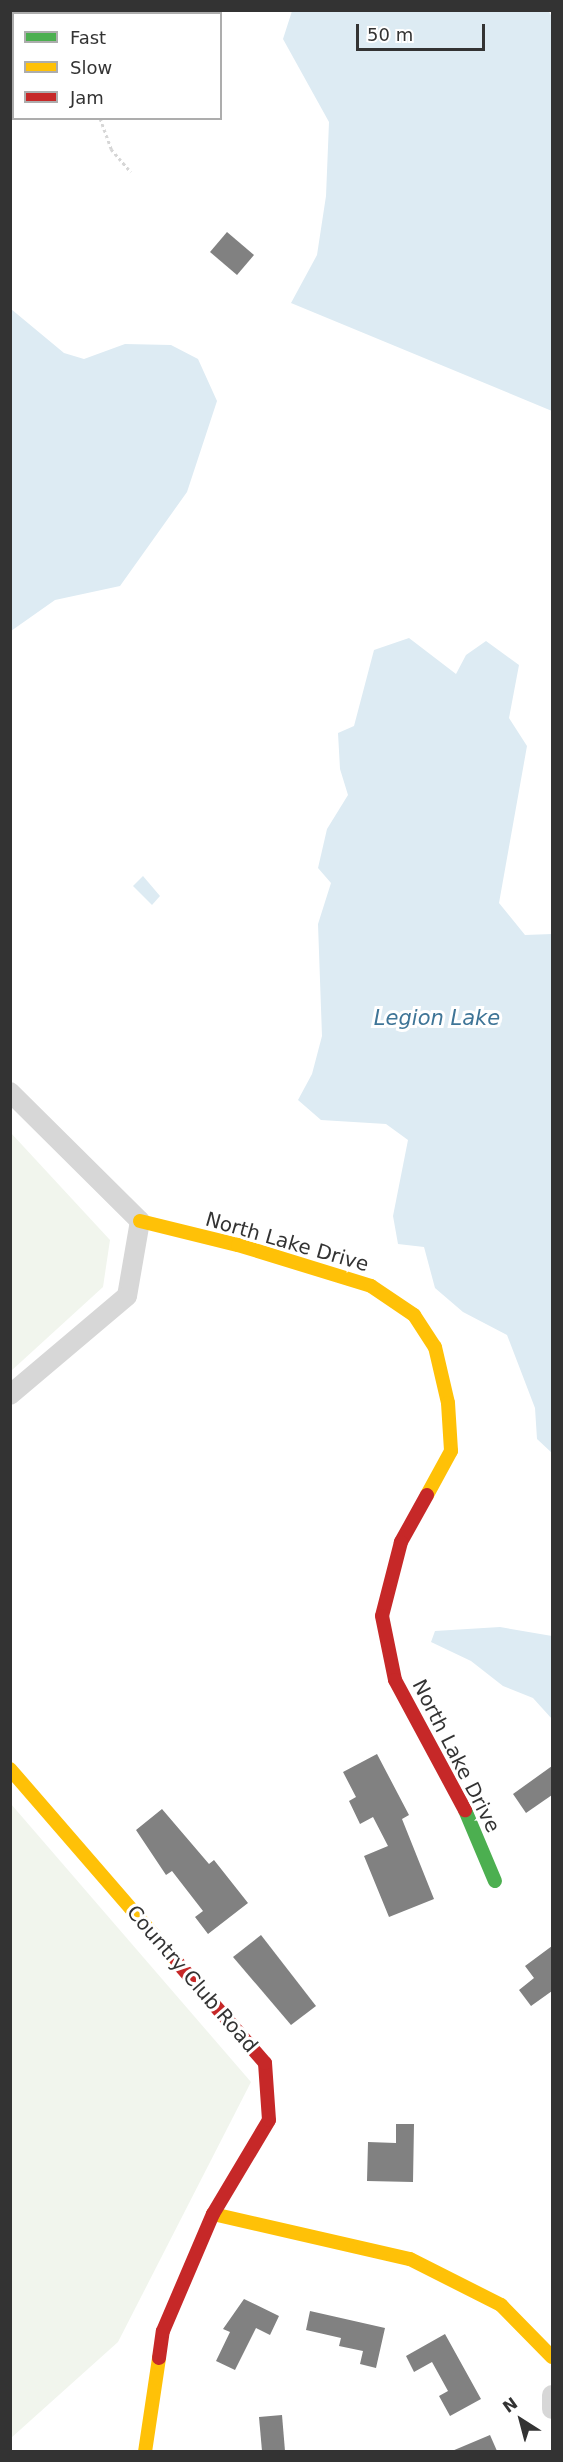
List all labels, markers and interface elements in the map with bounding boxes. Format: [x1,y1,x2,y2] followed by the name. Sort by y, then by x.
[12,12,222,120] legend
[359,12,488,50] scale bar
[367,24,413,45] text: 50 m
[70,27,106,48] text: Fast
[70,57,112,78] text: Slow
[70,87,104,108] text: Jam
[374,1005,500,1031] water label: Legion Lake
[203,1207,371,1277] street label: North Lake Drive
[407,1675,505,1837] street label: North Lake Drive
[122,1900,262,2058] street label: Country Club Road
[491,2390,551,2450] north arrow
[499,2393,521,2417] text: N

